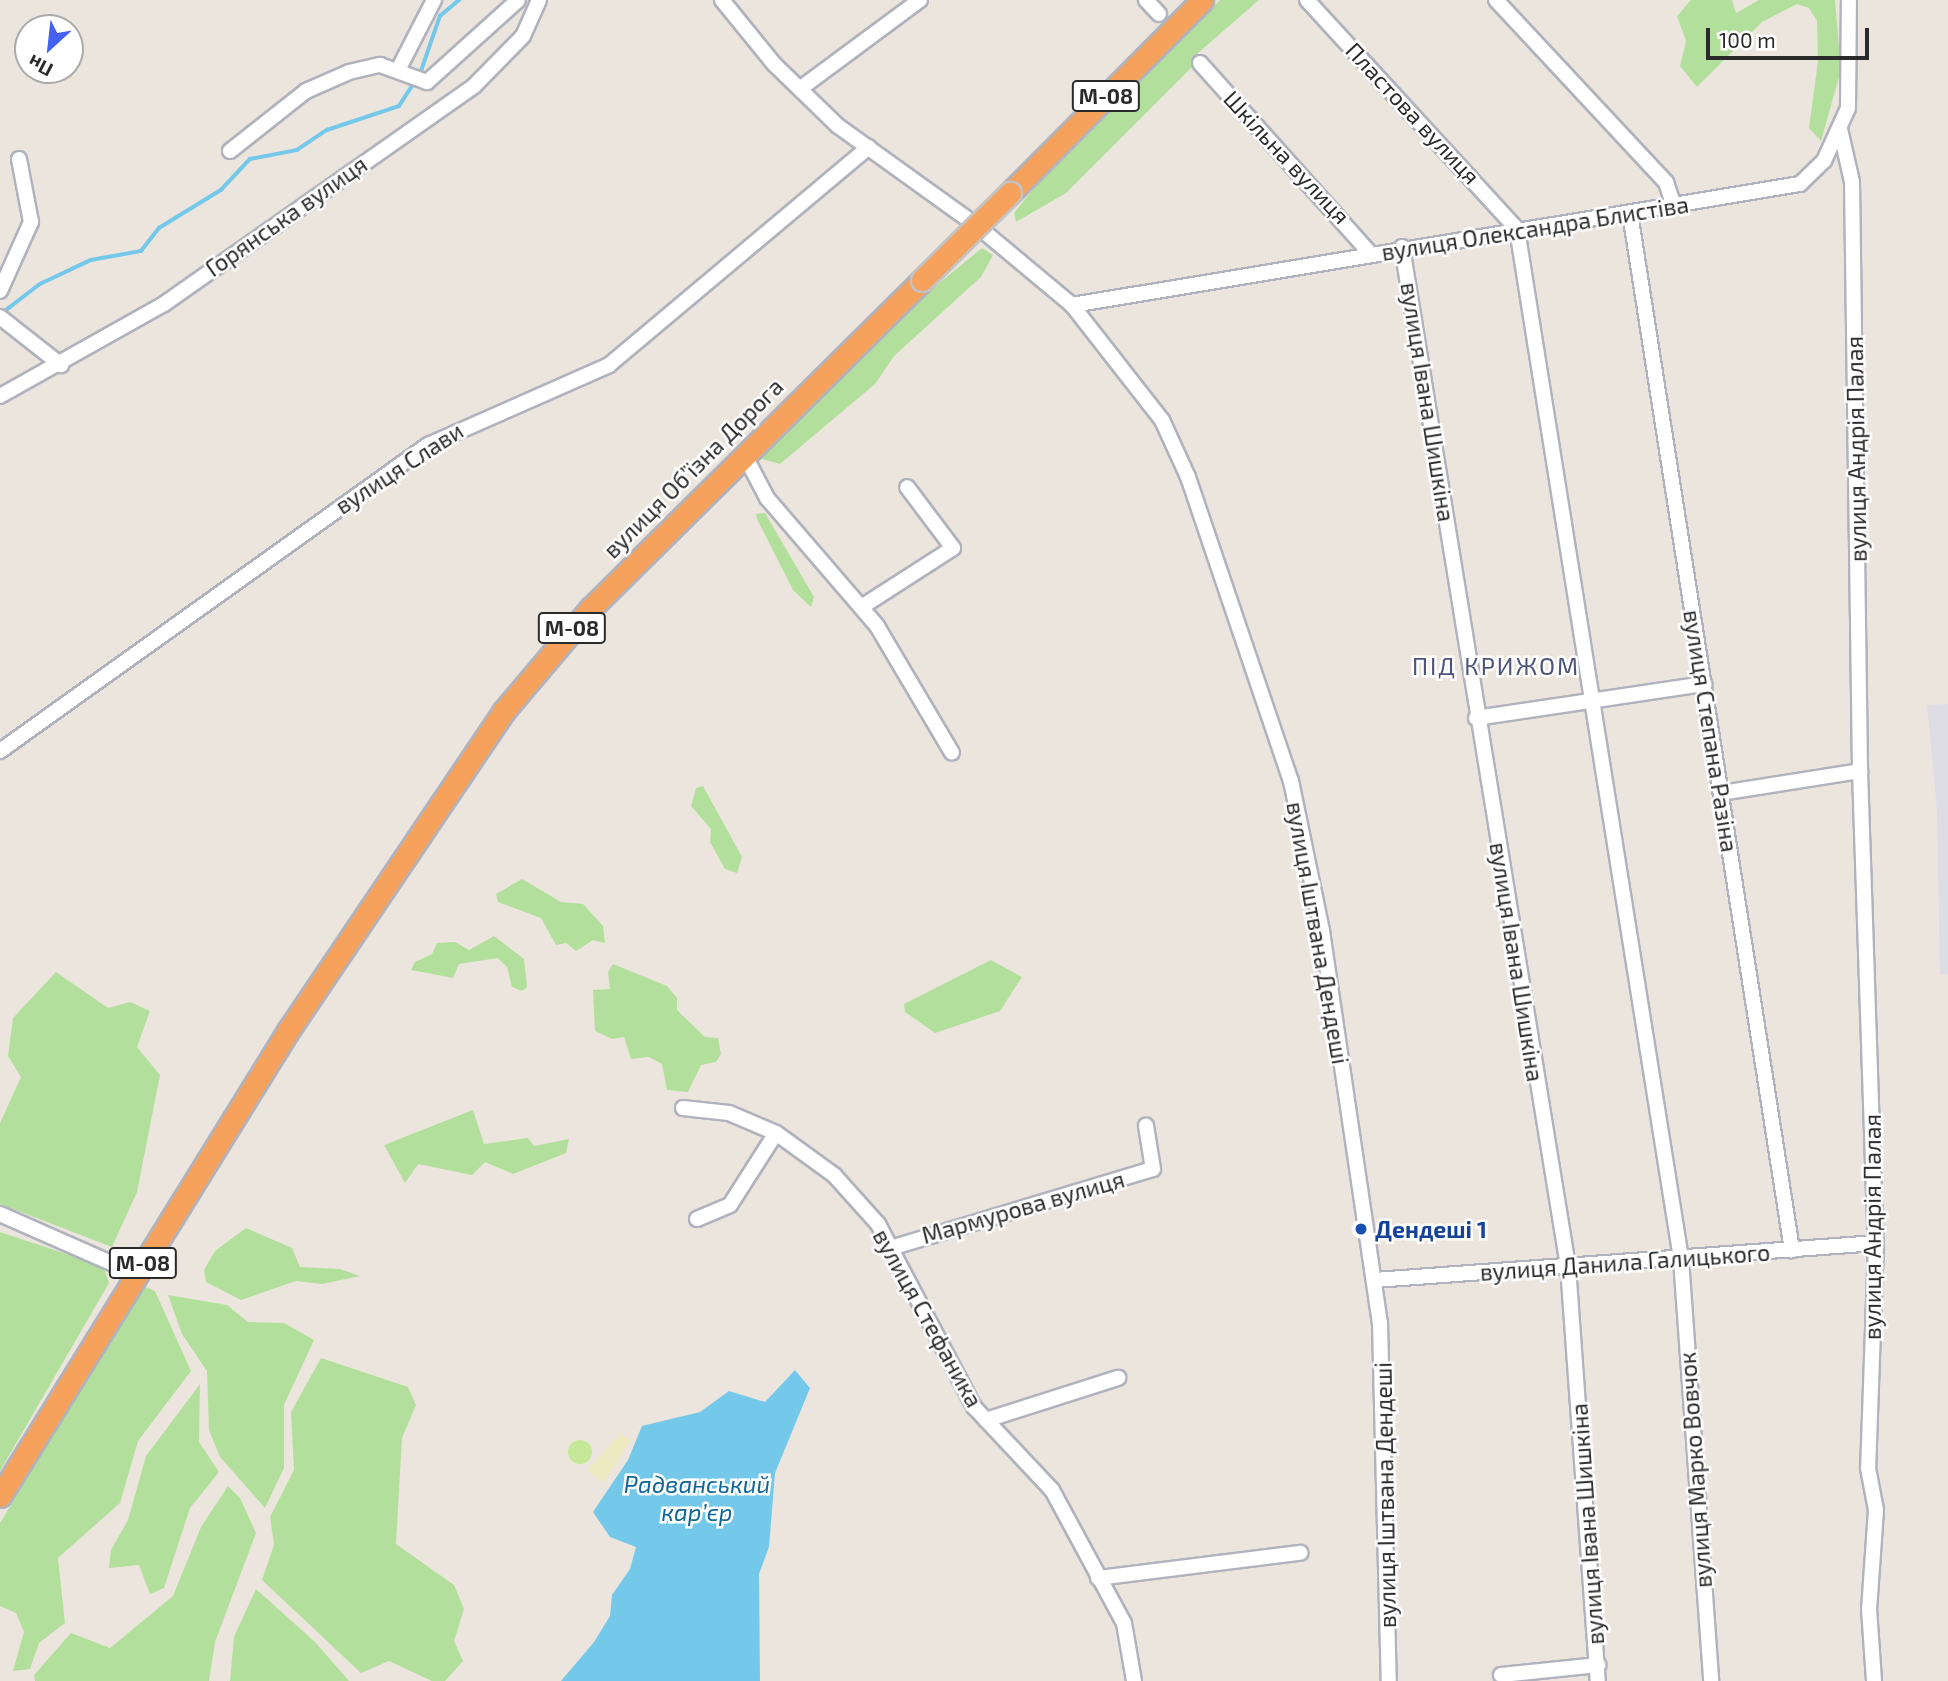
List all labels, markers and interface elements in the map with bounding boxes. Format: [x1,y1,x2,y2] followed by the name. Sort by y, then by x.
[14,14,84,84] north arrow
[1710,14,1873,58] scale bar
[1719,27,1776,52] text: 100 m
[1340,36,1486,190] street label: Пластова вулиця
[24,51,56,82] text: Пн
[1071,78,1141,114] road number: М-08
[1218,85,1356,229] street label: Шкільна вулиця
[200,150,372,282] street label: Горянська вулиця
[1379,190,1691,266] street label: вулиця Олександра Блистіва
[1395,280,1461,524] street label: вулиця Івана Шишкіна
[1840,336,1872,562] street label: вулиця Андрія Палая
[597,372,789,564] street label: вулиця Обʼїзна Дорога
[330,416,468,520] street label: вулиця Слави
[1678,608,1744,854] street label: вулиця Степана Разіна
[537,610,607,646] road number: М-08
[1413,652,1579,680] district label: ПІД КРИЖОМ
[1281,800,1355,1066] street label: вулиця Іштвана Дендеші
[1484,840,1550,1084] street label: вулиця Івана Шишкіна
[1858,1114,1886,1340] street label: вулиця Андрія Палая
[919,1165,1127,1249] street label: Мармурова вулиця
[1375,1215,1487,1243] place label: Дендеші 1
[1353,1221,1369,1237] marker: Дендеші 1
[868,1224,988,1412] street label: вулиця Стефаника
[1479,1238,1771,1286] street label: вулиця Данила Галицького
[108,1246,178,1280] road number: М-08
[1673,1351,1717,1589] street label: вулиця Марко Вовчок
[1369,1362,1401,1628] street label: вулиця Іштвана Дендеші
[1565,1402,1609,1646] street label: вулиця Івана Шишкіна
[624,1470,770,1526] water label: Радванський карʼєр

